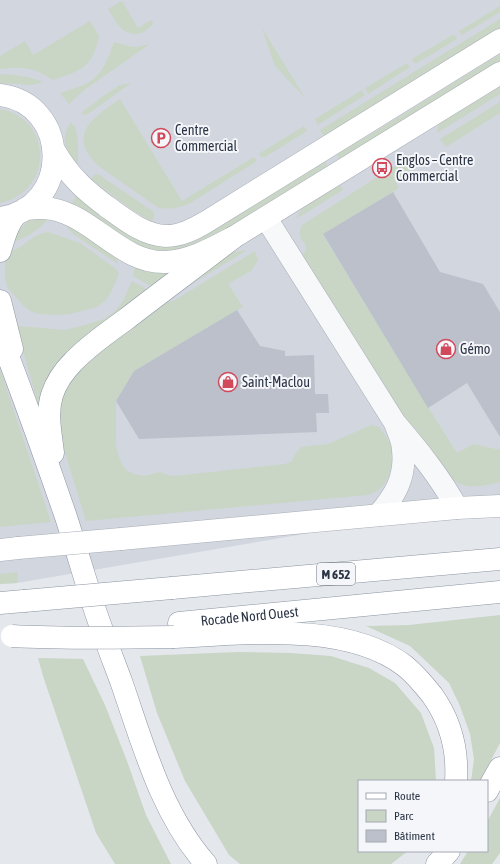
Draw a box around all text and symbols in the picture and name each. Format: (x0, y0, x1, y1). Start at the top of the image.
place label: Centre Commercial (175, 122, 237, 154)
parking icon: Centre Commercial (150, 127, 172, 149)
place label: Englos – Centre Commercial (396, 152, 473, 184)
bus stop icon: Englos – Centre Commercial (371, 157, 393, 179)
shop icon: Gémo (435, 338, 457, 360)
place label: Gémo (460, 341, 490, 357)
shop icon: Saint-Maclou (217, 371, 239, 393)
place label: Saint-Maclou (242, 374, 310, 390)
road number: M 652 (317, 563, 355, 585)
street label: Rocade Nord Ouest (200, 603, 299, 629)
legend (358, 780, 488, 852)
text: Route (394, 789, 420, 803)
text: Parc (394, 809, 414, 823)
text: Bâtiment (394, 829, 435, 843)

